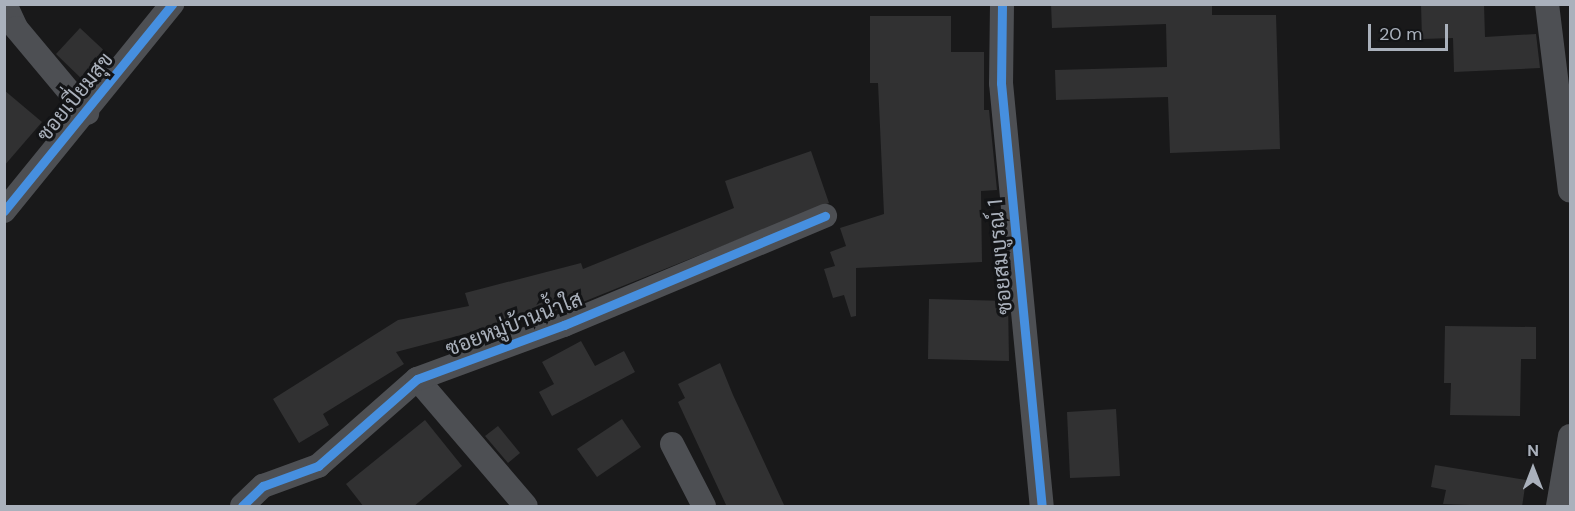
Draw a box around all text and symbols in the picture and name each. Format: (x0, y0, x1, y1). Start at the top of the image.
scale bar (1371, 12, 1450, 50)
text: 20 m (1379, 22, 1422, 46)
street label: ซอยเปี่ยมสุข (32, 47, 118, 147)
street label: ซอยสมบูรณ์ 1 (982, 198, 1018, 316)
street label: ซอยหมู่บ้านน้ำใส (442, 286, 586, 362)
north arrow (1503, 439, 1563, 499)
text: N (1527, 440, 1539, 461)

